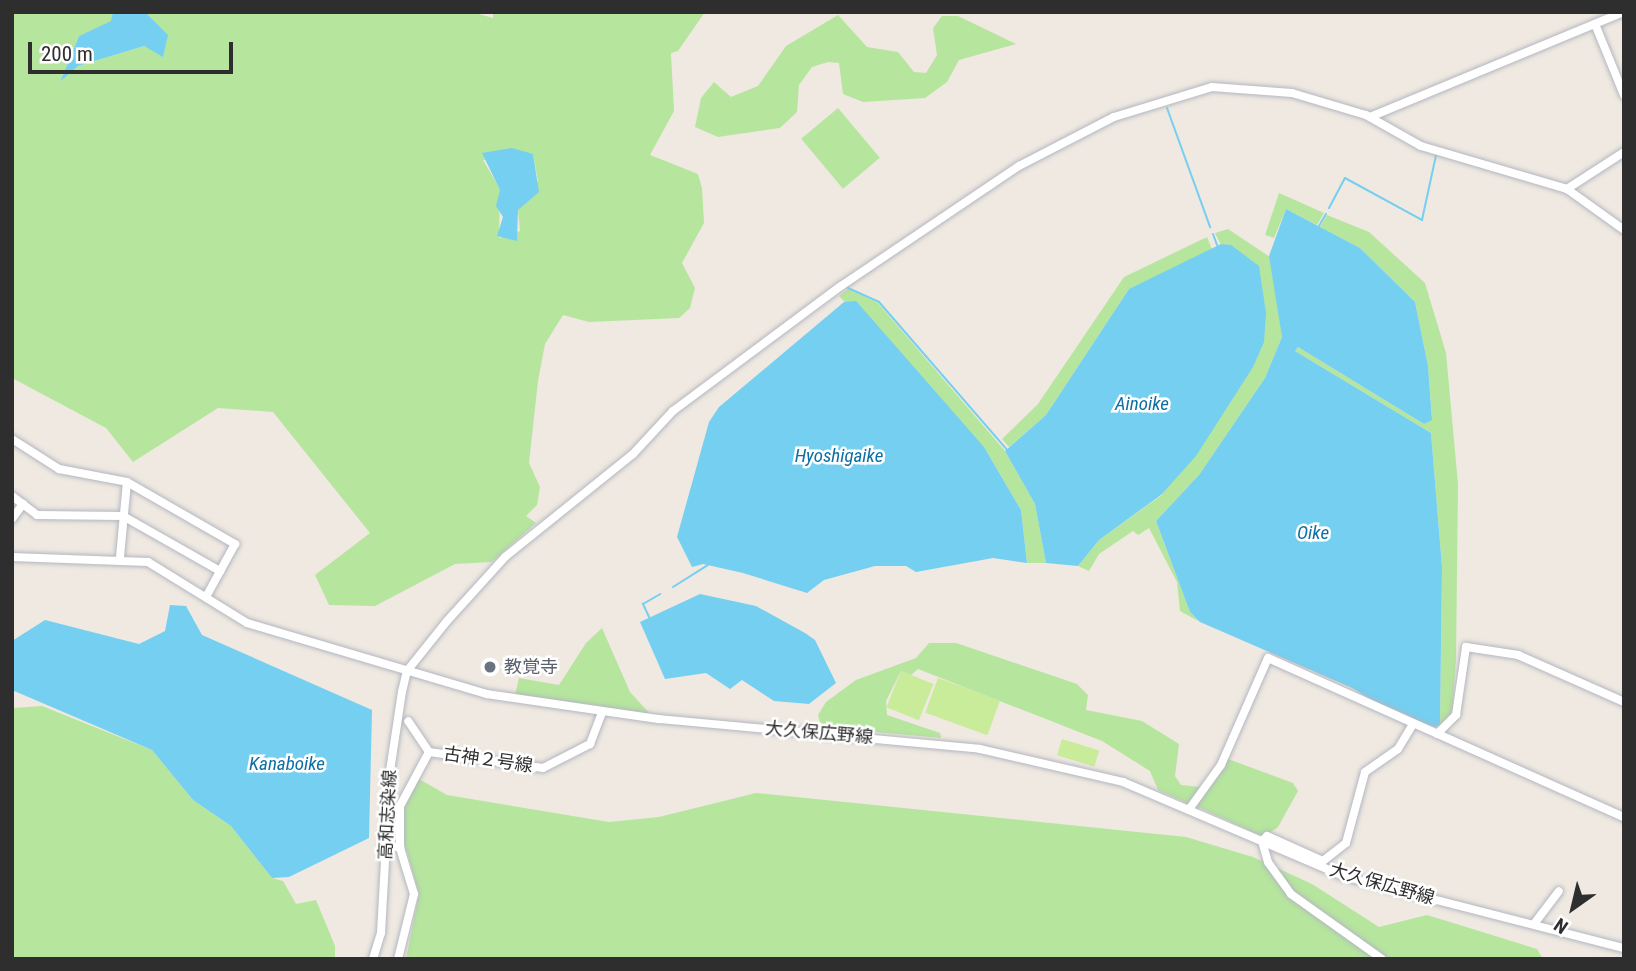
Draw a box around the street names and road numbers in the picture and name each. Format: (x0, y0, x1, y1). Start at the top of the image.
street label: 大久保広野線 (764, 718, 874, 748)
street label: 古神２号線 (442, 743, 534, 777)
street label: 高和志染線 (375, 769, 401, 861)
street label: 大久保広野線 (1327, 859, 1437, 909)

